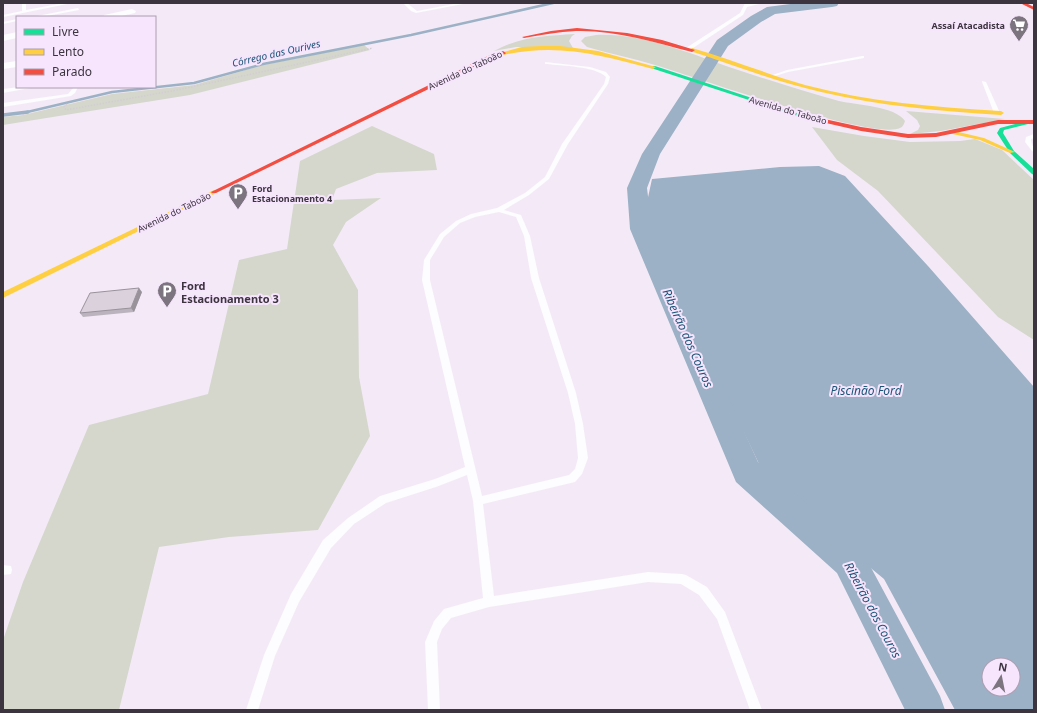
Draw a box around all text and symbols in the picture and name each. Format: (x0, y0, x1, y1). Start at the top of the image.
supermarket icon: Assaí Atacadista (1008, 14, 1030, 42)
legend (16, 16, 156, 88)
place label: Assaí Atacadista (932, 19, 1005, 32)
text: Livre (52, 23, 79, 40)
water label: Córrego das Ourives (230, 36, 322, 70)
text: Lento (52, 43, 84, 60)
street label: Avenida do Taboão (426, 47, 504, 93)
text: Parado (52, 63, 92, 80)
street label: Avenida do Taboão (748, 93, 828, 127)
parking icon: Ford Estacionamento 4 (227, 182, 249, 210)
place label: Ford Estacionamento 4 (252, 182, 332, 205)
street label: Avenida do Taboão (135, 189, 213, 235)
place label: Ford Estacionamento 3 (181, 278, 279, 306)
parking icon: Ford Estacionamento 3 (156, 280, 178, 308)
water label: Ribeirão dos Couros (659, 286, 717, 390)
water label: Piscinão Ford (830, 382, 903, 399)
water label: Ribeirão dos Couros (841, 559, 905, 661)
north arrow (981, 657, 1021, 697)
text: N (997, 658, 1009, 675)

